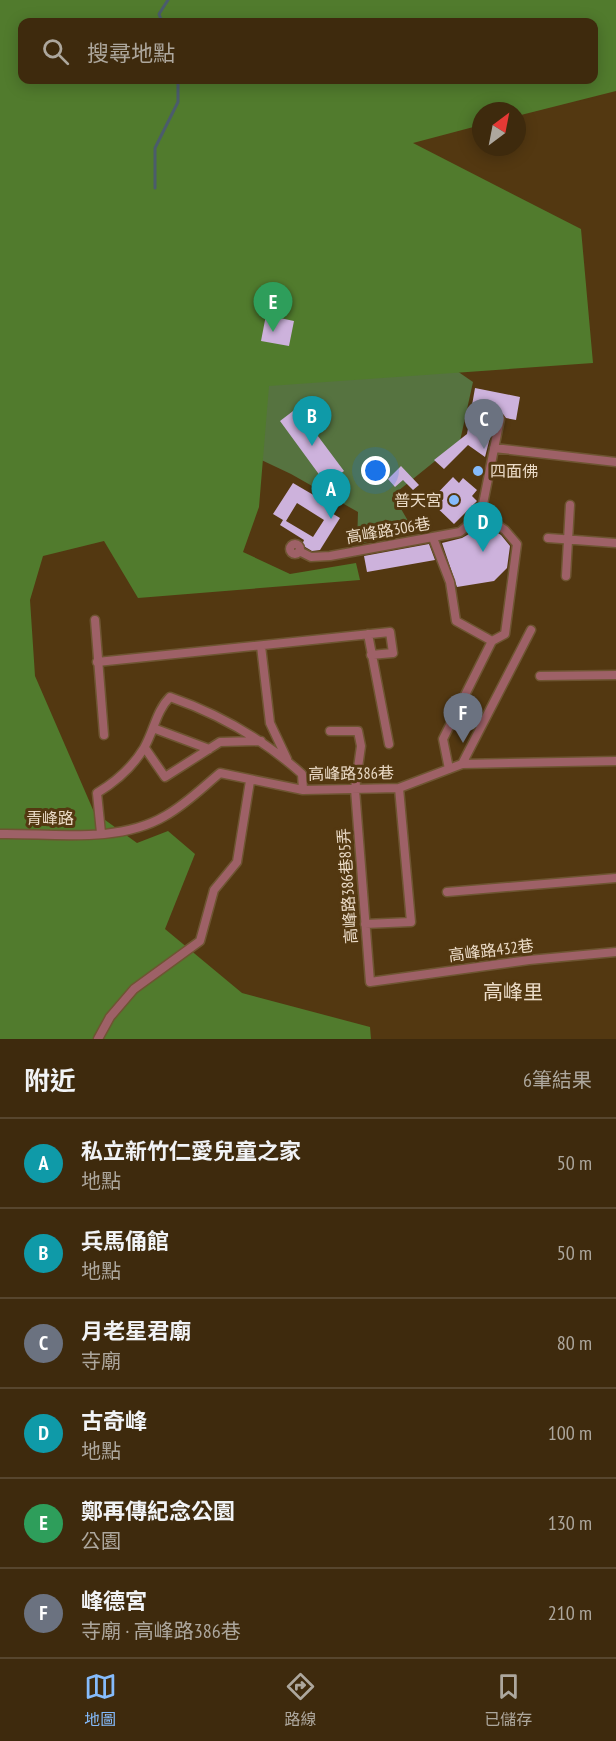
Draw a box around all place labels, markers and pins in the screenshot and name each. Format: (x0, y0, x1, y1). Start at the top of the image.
pin: E (254, 282, 292, 332)
pin: B (292, 396, 332, 446)
pin: C (464, 400, 504, 449)
place label: 四面佛 (490, 461, 538, 481)
marker: 四面佛 (471, 464, 485, 478)
pin: A (312, 470, 350, 519)
place label: 普天宮 (394, 490, 442, 510)
marker: 普天宮 (447, 493, 461, 507)
pin: D (464, 502, 502, 552)
pin: F (444, 694, 482, 743)

